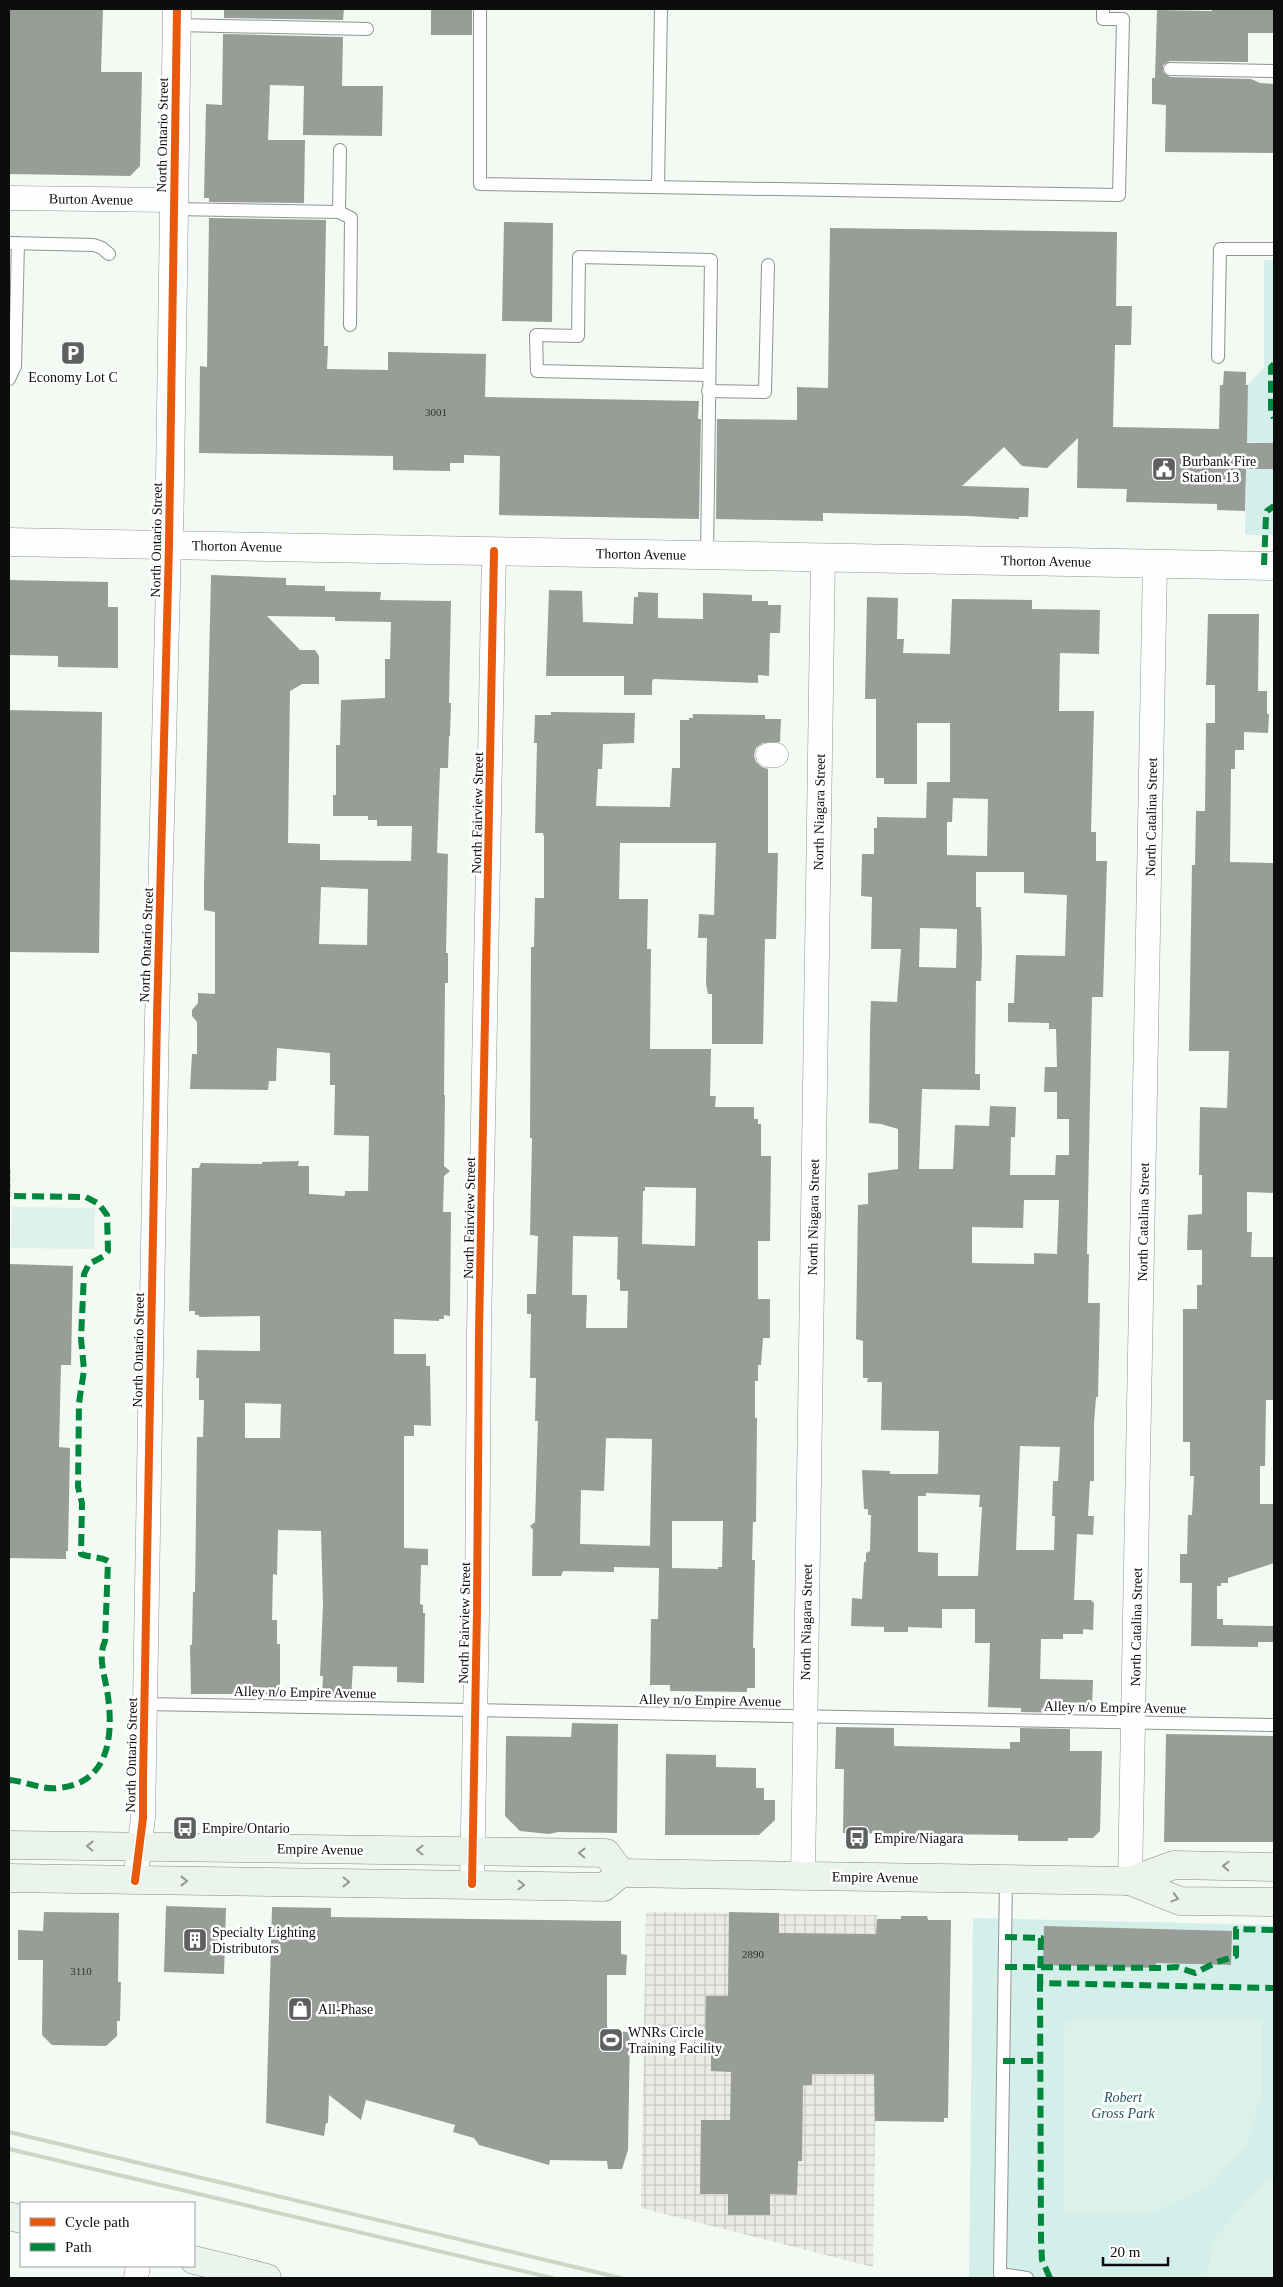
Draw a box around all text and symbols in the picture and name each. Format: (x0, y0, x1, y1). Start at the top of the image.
street label: North Ontario Street (154, 77, 171, 193)
street label: Burton Avenue (49, 191, 133, 208)
parking icon: Economy Lot C (60, 340, 86, 366)
place label: Economy Lot C (28, 370, 118, 385)
house number: 3001 (425, 406, 447, 418)
place label: Burbank Fire Station 13 (1182, 454, 1256, 485)
public building icon: Burbank Fire Station 13 (1151, 456, 1177, 482)
street label: North Ontario Street (148, 482, 165, 598)
street label: Thorton Avenue (192, 538, 282, 555)
street label: Thorton Avenue (596, 546, 686, 563)
street label: Thorton Avenue (1001, 553, 1091, 570)
street label: North Fairview Street (469, 752, 486, 874)
street label: North Niagara Street (811, 753, 828, 870)
street label: North Catalina Street (1143, 757, 1160, 877)
street label: North Ontario Street (137, 887, 156, 1003)
street label: North Fairview Street (461, 1157, 478, 1279)
street label: North Niagara Street (805, 1158, 822, 1275)
street label: North Catalina Street (1135, 1162, 1152, 1282)
street label: North Ontario Street (130, 1292, 147, 1408)
street label: North Fairview Street (456, 1562, 473, 1684)
street label: North Niagara Street (798, 1563, 815, 1680)
street label: North Catalina Street (1128, 1567, 1145, 1687)
street label: Alley n/o Empire Avenue (234, 1684, 376, 1701)
street label: Alley n/o Empire Avenue (639, 1692, 781, 1709)
street label: North Ontario Street (123, 1697, 140, 1813)
street label: Alley n/o Empire Avenue (1044, 1699, 1186, 1716)
bus stop icon: Empire/Ontario (172, 1815, 198, 1841)
place label: Empire/Ontario (202, 1821, 290, 1836)
bus stop icon: Empire/Niagara (844, 1825, 870, 1851)
place label: Empire/Niagara (874, 1831, 964, 1846)
one-way arrow (86, 1841, 94, 1851)
street label: Empire Avenue (277, 1841, 363, 1858)
one-way arrow (416, 1845, 424, 1856)
one-way arrow (578, 1848, 586, 1858)
one-way arrow (1221, 1861, 1229, 1871)
street label: Empire Avenue (832, 1869, 918, 1886)
one-way arrow (180, 1876, 188, 1886)
one-way arrow (343, 1877, 351, 1887)
one-way arrow (517, 1880, 525, 1891)
one-way arrow (1171, 1893, 1179, 1903)
place label: Specialty Lighting Distributors (212, 1925, 316, 1956)
building icon: Specialty Lighting Distributors (182, 1927, 208, 1953)
house number: 2890 (742, 1948, 765, 1960)
house number: 3110 (70, 1965, 92, 1977)
shop icon: All-Phase (287, 1996, 313, 2022)
place label: All-Phase (318, 2002, 373, 2017)
place label: WNRs Circle Training Facility (628, 2025, 722, 2056)
sports icon: WNRs Circle Training Facility (598, 2027, 624, 2053)
park label: Robert Gross Park (1091, 2090, 1156, 2121)
legend (20, 2202, 195, 2267)
text: Cycle path (65, 2214, 130, 2230)
scale bar (1103, 2234, 1168, 2266)
text: Path (65, 2239, 92, 2255)
text: 20 m (1110, 2244, 1141, 2260)

